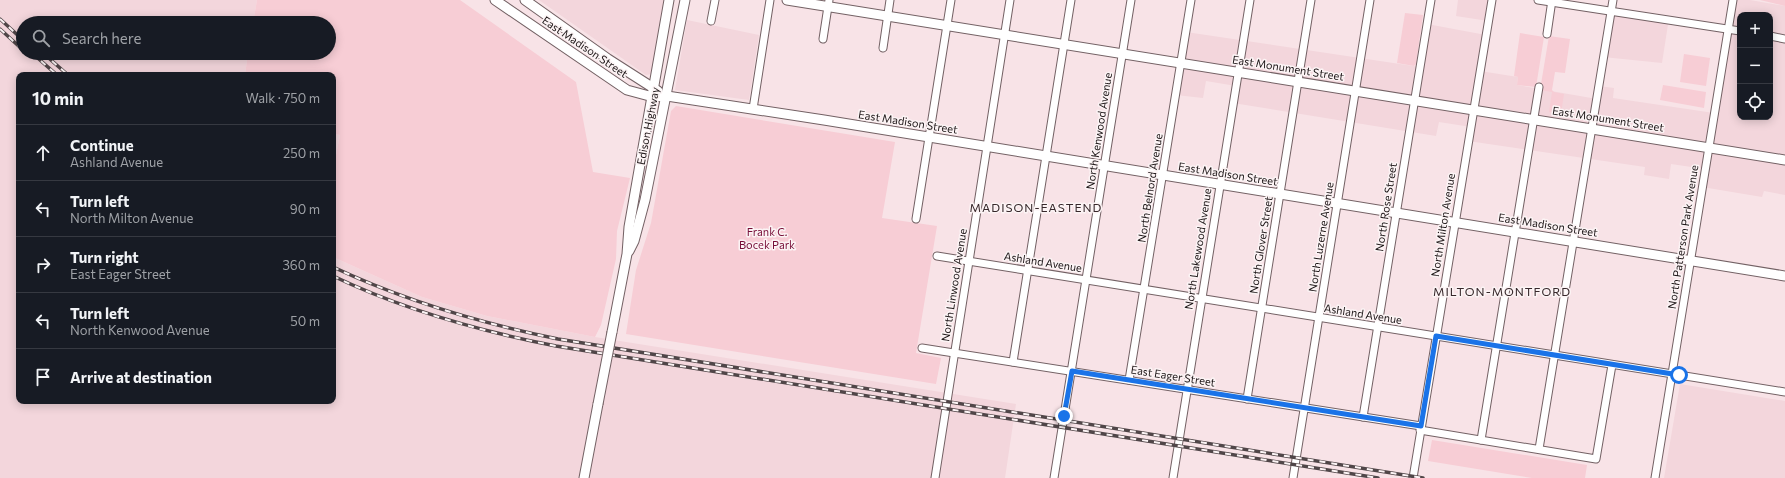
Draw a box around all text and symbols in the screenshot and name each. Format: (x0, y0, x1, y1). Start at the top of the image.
map controls (1737, 12, 1773, 120)
button: + (1737, 12, 1773, 48)
street label: East Madison Street (540, 13, 631, 80)
search box (16, 16, 336, 60)
icon: search (30, 27, 52, 49)
text: Search here (62, 29, 141, 47)
button: − (1737, 48, 1773, 84)
street label: East Monument Street (1231, 52, 1345, 83)
street label: North Kenwood Avenue (1083, 71, 1114, 190)
button: locate (1737, 84, 1773, 120)
street label: Edison Highway (634, 86, 661, 166)
text: 10 min (32, 88, 84, 109)
text: Walk · 750 m (246, 90, 320, 106)
street label: East Monument Street (1551, 103, 1665, 134)
street label: East Madison Street (858, 107, 959, 136)
street label: North Belnord Avenue (1134, 132, 1165, 243)
text: Continue (70, 136, 134, 154)
icon: ahead (32, 142, 54, 164)
text: 250 m (283, 145, 320, 161)
text: Ashland Avenue (70, 154, 163, 170)
street label: East Madison Street (1178, 159, 1279, 188)
street label: North Rose Street (1372, 161, 1399, 252)
street label: North Patterson Park Avenue (1665, 164, 1700, 310)
street label: North Milton Avenue (1428, 172, 1457, 278)
street label: North Luzerne Avenue (1305, 181, 1336, 293)
street label: North Lakewood Avenue (1182, 187, 1214, 310)
text: Turn left (70, 192, 129, 210)
street label: North Glover Street (1246, 195, 1275, 294)
icon: left (32, 198, 54, 220)
district label: MADISON-EASTEND (970, 200, 1102, 214)
text: 90 m (290, 201, 320, 217)
text: North Milton Avenue (70, 210, 193, 226)
street label: East Madison Street (1498, 210, 1599, 239)
park label: Frank C. Bocek Park (739, 225, 795, 251)
street label: North Linwood Avenue (938, 227, 969, 342)
text: Turn right (70, 248, 139, 266)
street label: Ashland Avenue (1003, 249, 1083, 274)
icon: right (32, 254, 54, 276)
text: 360 m (282, 257, 320, 273)
text: East Eager Street (70, 266, 171, 282)
district label: MILTON-MONTFORD (1433, 284, 1571, 298)
street label: Ashland Avenue (1323, 301, 1403, 326)
text: Turn left (70, 304, 129, 322)
icon: left (32, 310, 54, 332)
text: 50 m (290, 313, 320, 329)
text: North Kenwood Avenue (70, 322, 210, 338)
street label: East Eager Street (1130, 362, 1217, 389)
icon: arrive (32, 366, 54, 388)
route start (1670, 366, 1688, 384)
text: Arrive at destination (70, 368, 212, 386)
route end (1055, 407, 1073, 425)

